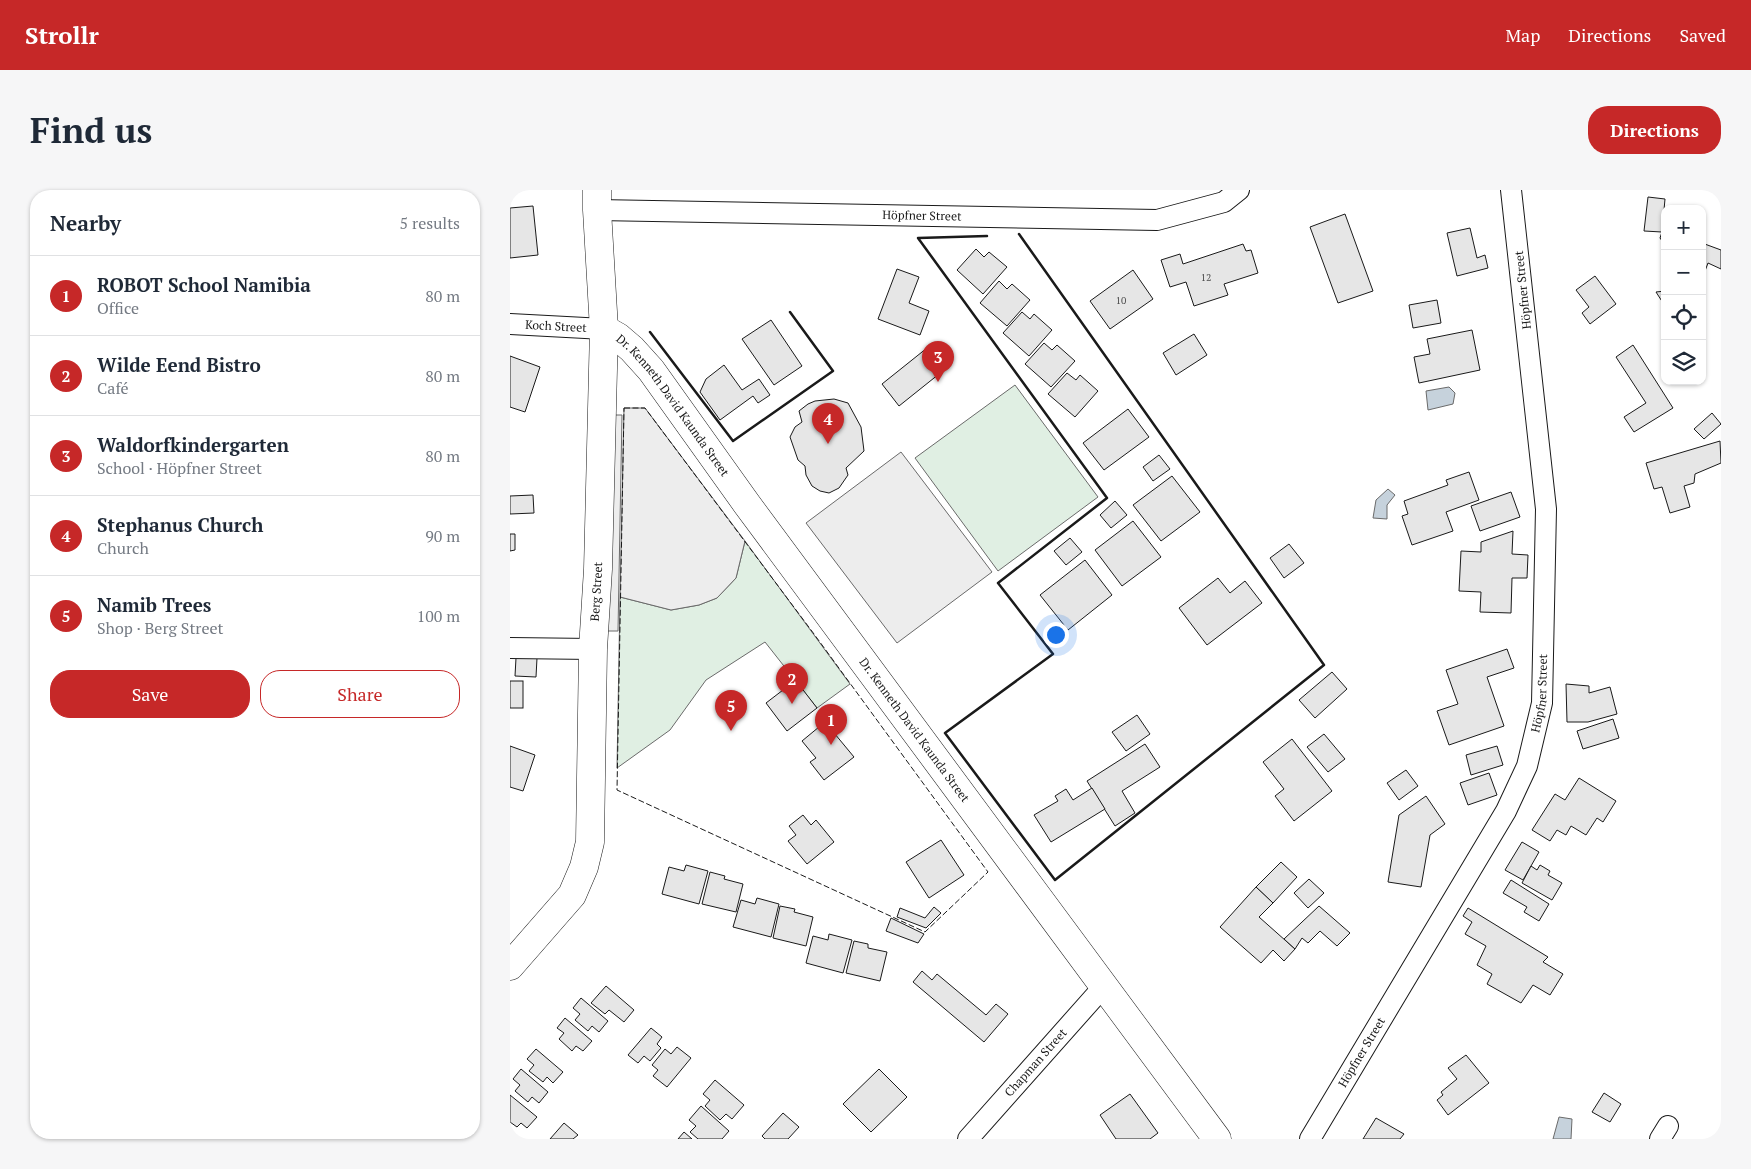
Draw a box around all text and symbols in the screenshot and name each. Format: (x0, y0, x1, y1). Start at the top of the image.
text: Strollr (25, 19, 99, 51)
text: Map (1505, 23, 1540, 47)
text: Directions (1568, 23, 1651, 47)
text: Saved (1679, 23, 1726, 47)
button: Directions (1588, 106, 1721, 154)
text: Find us (30, 107, 152, 153)
map controls (1661, 205, 1706, 385)
button: + (1661, 205, 1706, 250)
street label: Höpfner Street (882, 207, 962, 224)
text: Nearby (50, 209, 121, 237)
text: 5 results (400, 212, 460, 234)
street label: Höpfner Street (1511, 249, 1534, 330)
button: − (1661, 250, 1706, 295)
house number: 12 (1201, 271, 1211, 284)
text: ROBOT School Namibia (97, 272, 311, 297)
text: 1 (61, 285, 71, 307)
text: 80 m (425, 285, 460, 307)
house number: 10 (1116, 294, 1126, 307)
button: locate (1661, 295, 1706, 340)
text: Office (97, 297, 139, 319)
street label: Koch Street (525, 317, 588, 335)
street label: Dr. Kenneth David Kaunda Street (613, 331, 733, 480)
button: layers (1661, 340, 1706, 385)
pin: 3 (922, 341, 954, 382)
text: Wilde Eend Bistro (97, 352, 261, 377)
text: 2 (61, 365, 71, 387)
text: 80 m (425, 365, 460, 387)
text: Café (97, 377, 129, 399)
pin: 4 (812, 403, 844, 444)
text: Waldorfkindergarten (97, 432, 289, 457)
text: 3 (61, 445, 71, 467)
text: 80 m (425, 445, 460, 467)
text: School · Höpfner Street (97, 457, 262, 479)
text: Stephanus Church (97, 512, 263, 537)
text: 4 (61, 525, 71, 547)
text: 90 m (425, 525, 460, 547)
text: Church (97, 537, 149, 559)
street label: Berg Street (587, 561, 605, 622)
text: Namib Trees (97, 592, 211, 617)
text: 5 (61, 605, 71, 627)
text: 100 m (417, 605, 460, 627)
text: Shop · Berg Street (97, 617, 224, 639)
your location (1043, 622, 1069, 648)
street label: Höpfner Street (1527, 653, 1550, 734)
street label: Dr. Kenneth David Kaunda Street (856, 655, 973, 805)
pin: 2 (776, 663, 808, 704)
button: Save (50, 670, 250, 718)
button: Share (260, 670, 460, 718)
pin: 5 (715, 690, 747, 731)
pin: 1 (815, 704, 847, 745)
street label: Höpfner Street (1335, 1014, 1388, 1090)
street label: Chapman Street (1001, 1025, 1070, 1100)

